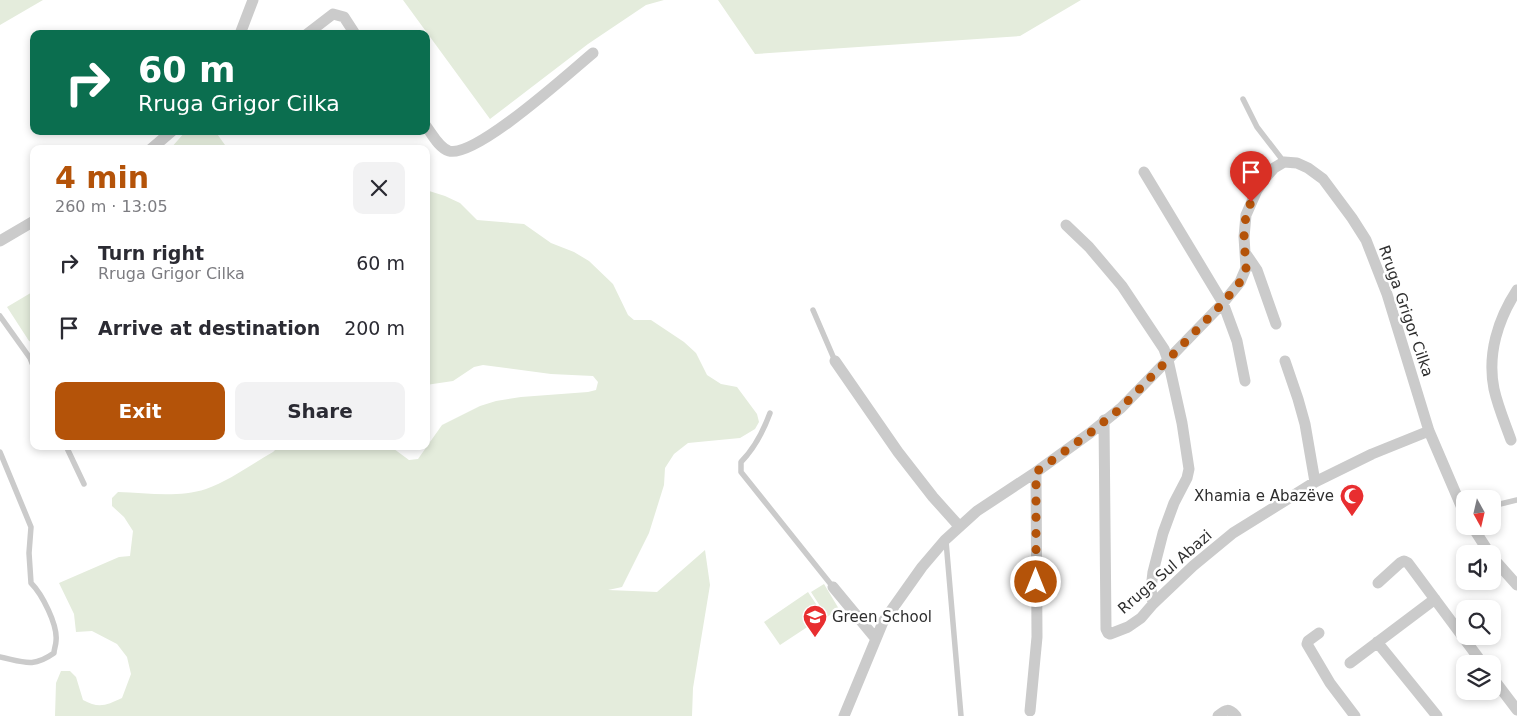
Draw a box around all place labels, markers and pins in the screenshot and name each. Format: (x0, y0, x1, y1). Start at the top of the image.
pin (1230, 151, 1272, 202)
mosque icon: Xhamia e Abazëve (1339, 483, 1365, 517)
place label: Xhamia e Abazëve (1194, 487, 1334, 505)
school or university icon: Green School (802, 604, 828, 638)
place label: Green School (832, 608, 932, 626)

